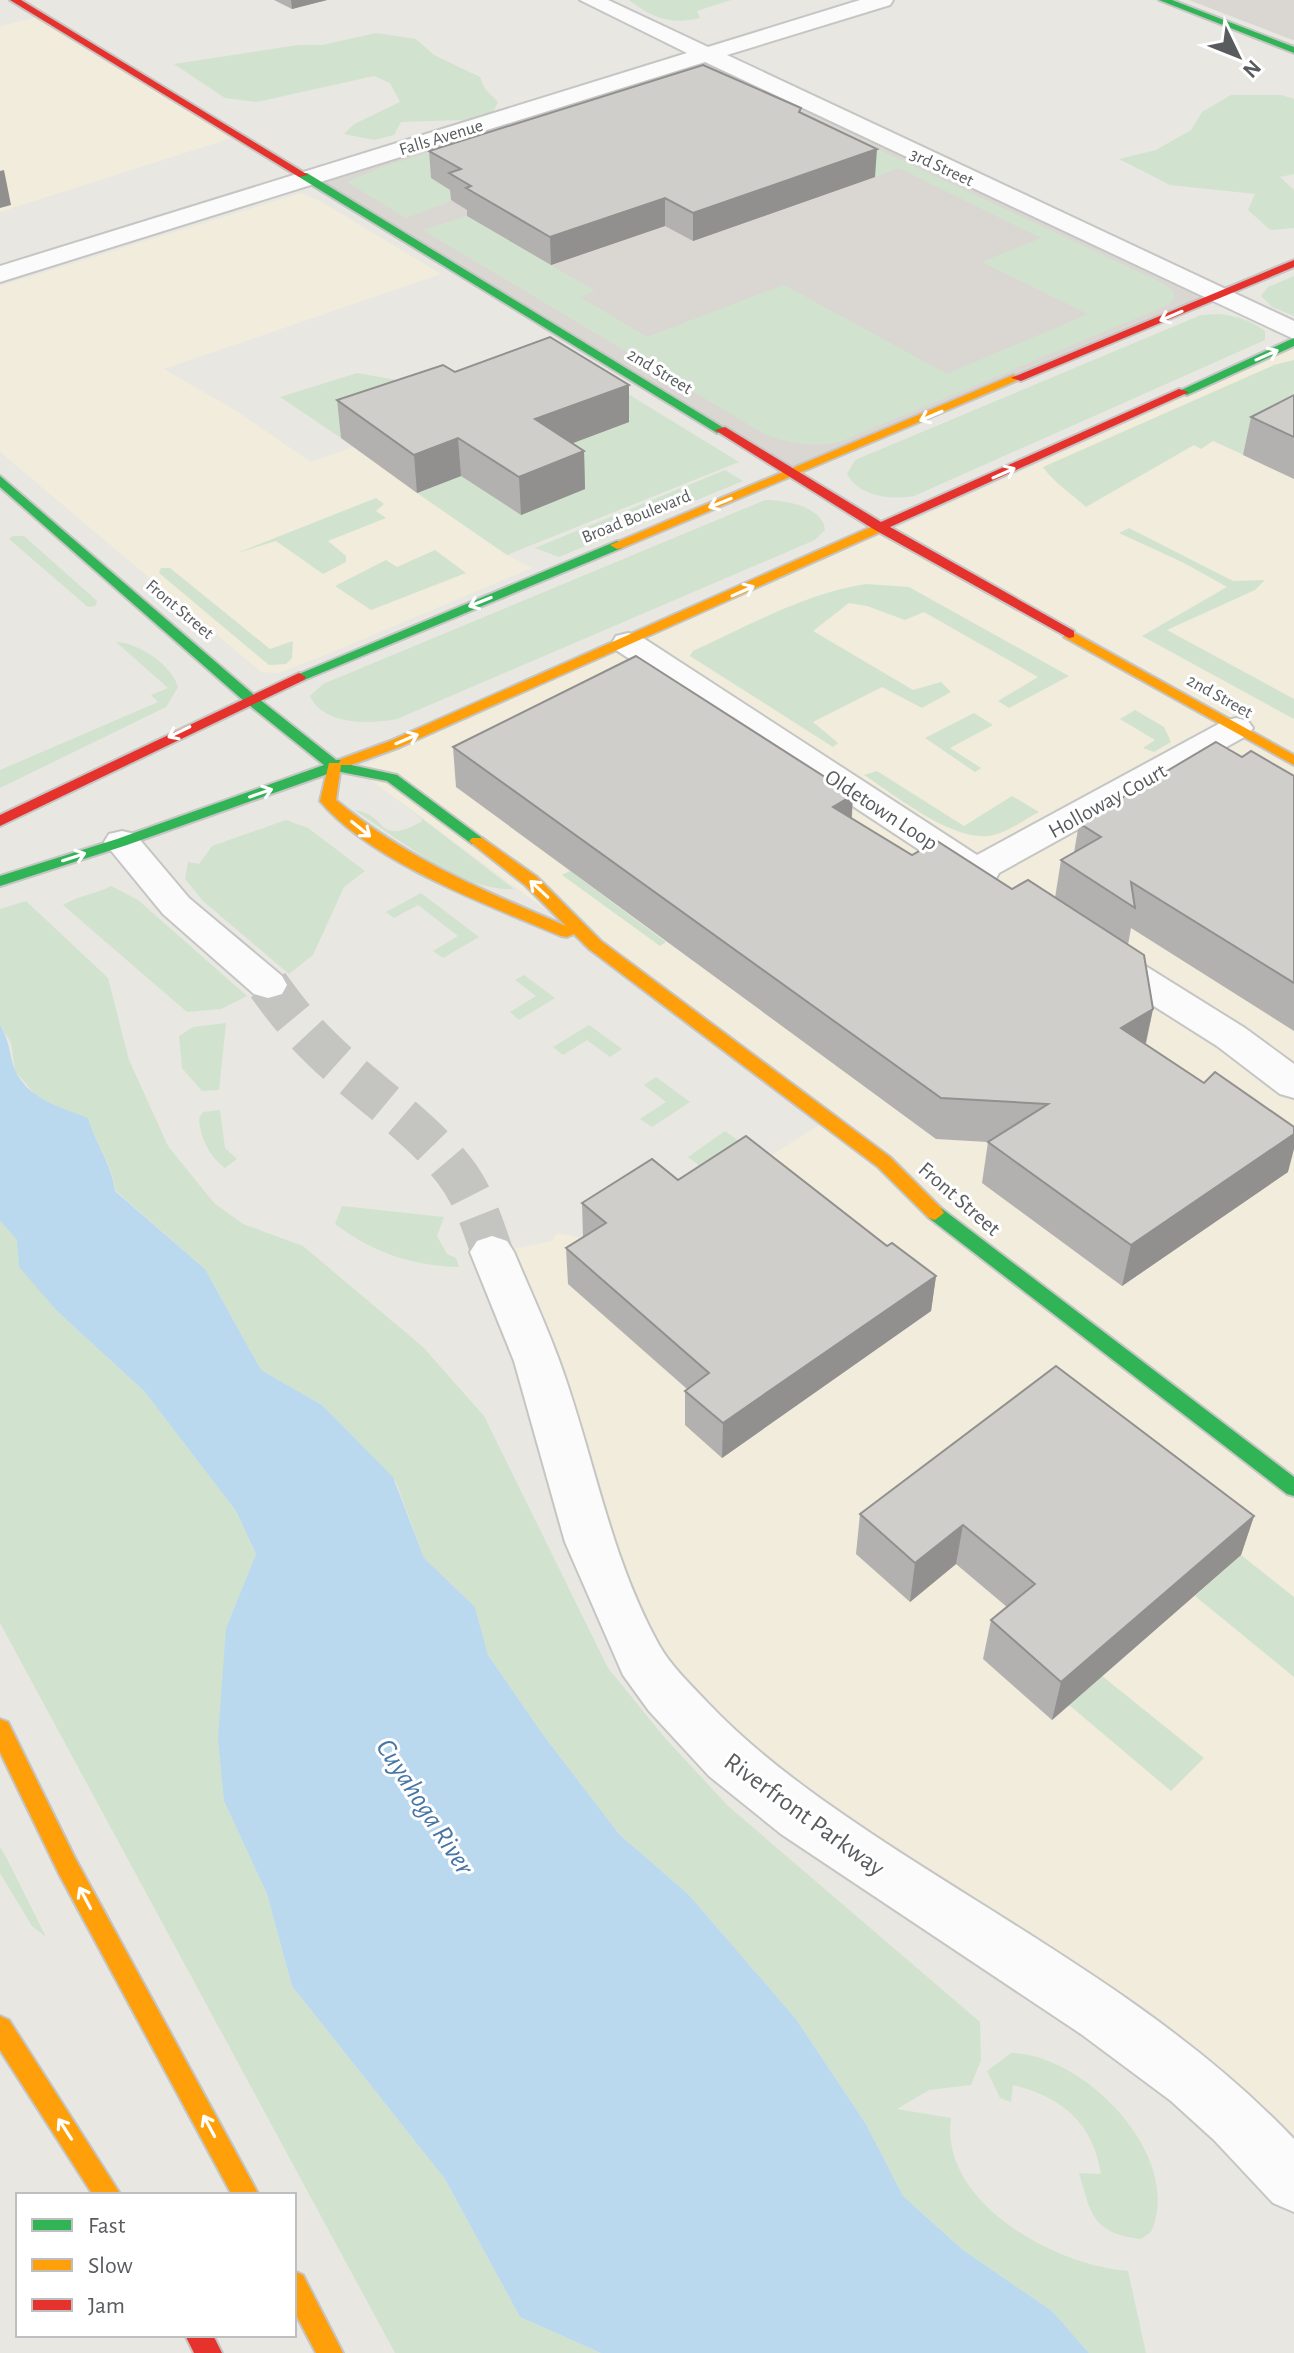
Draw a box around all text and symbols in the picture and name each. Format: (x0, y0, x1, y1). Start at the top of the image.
north arrow (1198, 16, 1278, 96)
text: N (1239, 56, 1265, 82)
street label: Falls Avenue (397, 117, 485, 159)
street label: 3rd Street (907, 145, 976, 191)
one-way arrow (1159, 309, 1184, 324)
street label: 2nd Street (624, 346, 695, 398)
one-way arrow (1254, 346, 1279, 361)
one-way arrow (919, 409, 944, 424)
one-way arrow (992, 464, 1016, 479)
street label: Broad Boulevard (579, 487, 693, 547)
one-way arrow (708, 497, 733, 512)
street label: Front Street (142, 577, 217, 643)
one-way arrow (731, 582, 755, 597)
one-way arrow (468, 596, 493, 611)
street label: 2nd Street (1184, 672, 1256, 722)
one-way arrow (168, 725, 192, 741)
one-way arrow (394, 730, 419, 745)
street label: Holloway Court (1045, 759, 1170, 842)
street label: Oldetown Loop (821, 765, 942, 854)
one-way arrow (249, 785, 274, 800)
one-way arrow (350, 820, 370, 838)
one-way arrow (62, 849, 87, 864)
one-way arrow (530, 881, 550, 899)
street label: Front Street (914, 1158, 1004, 1240)
water label: Cuyahoga River (370, 1734, 479, 1881)
street label: Riverfront Parkway (719, 1748, 889, 1882)
one-way arrow (77, 1887, 93, 1910)
one-way arrow (201, 2115, 216, 2139)
one-way arrow (57, 2119, 74, 2141)
legend (16, 2193, 296, 2337)
text: Fast (88, 2214, 126, 2238)
text: Slow (88, 2254, 133, 2278)
text: Jam (88, 2294, 125, 2318)

